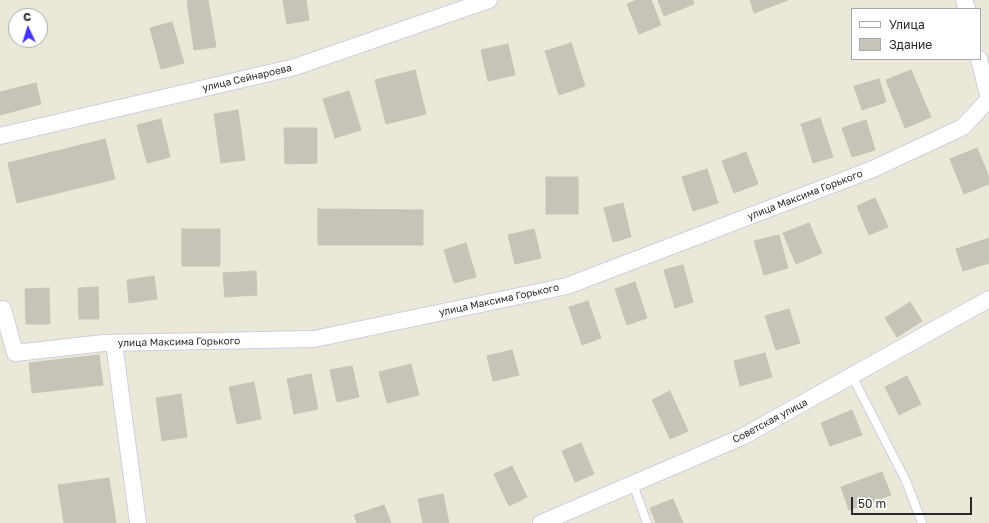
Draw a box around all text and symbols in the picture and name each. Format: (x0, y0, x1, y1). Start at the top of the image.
north arrow (8, 8, 48, 48)
legend (851, 8, 981, 60)
text: С (23, 10, 32, 23)
text: Улица (889, 17, 925, 32)
text: Здание (889, 37, 932, 52)
street label: улица Сейнароева (201, 62, 293, 94)
street label: улица Максима Горького (746, 167, 864, 223)
street label: улица Максима Горького (438, 281, 560, 319)
street label: улица Максима Горького (118, 335, 240, 349)
street label: Советская улица (730, 396, 810, 446)
scale bar (853, 489, 974, 515)
text: 50 m (858, 496, 886, 511)

